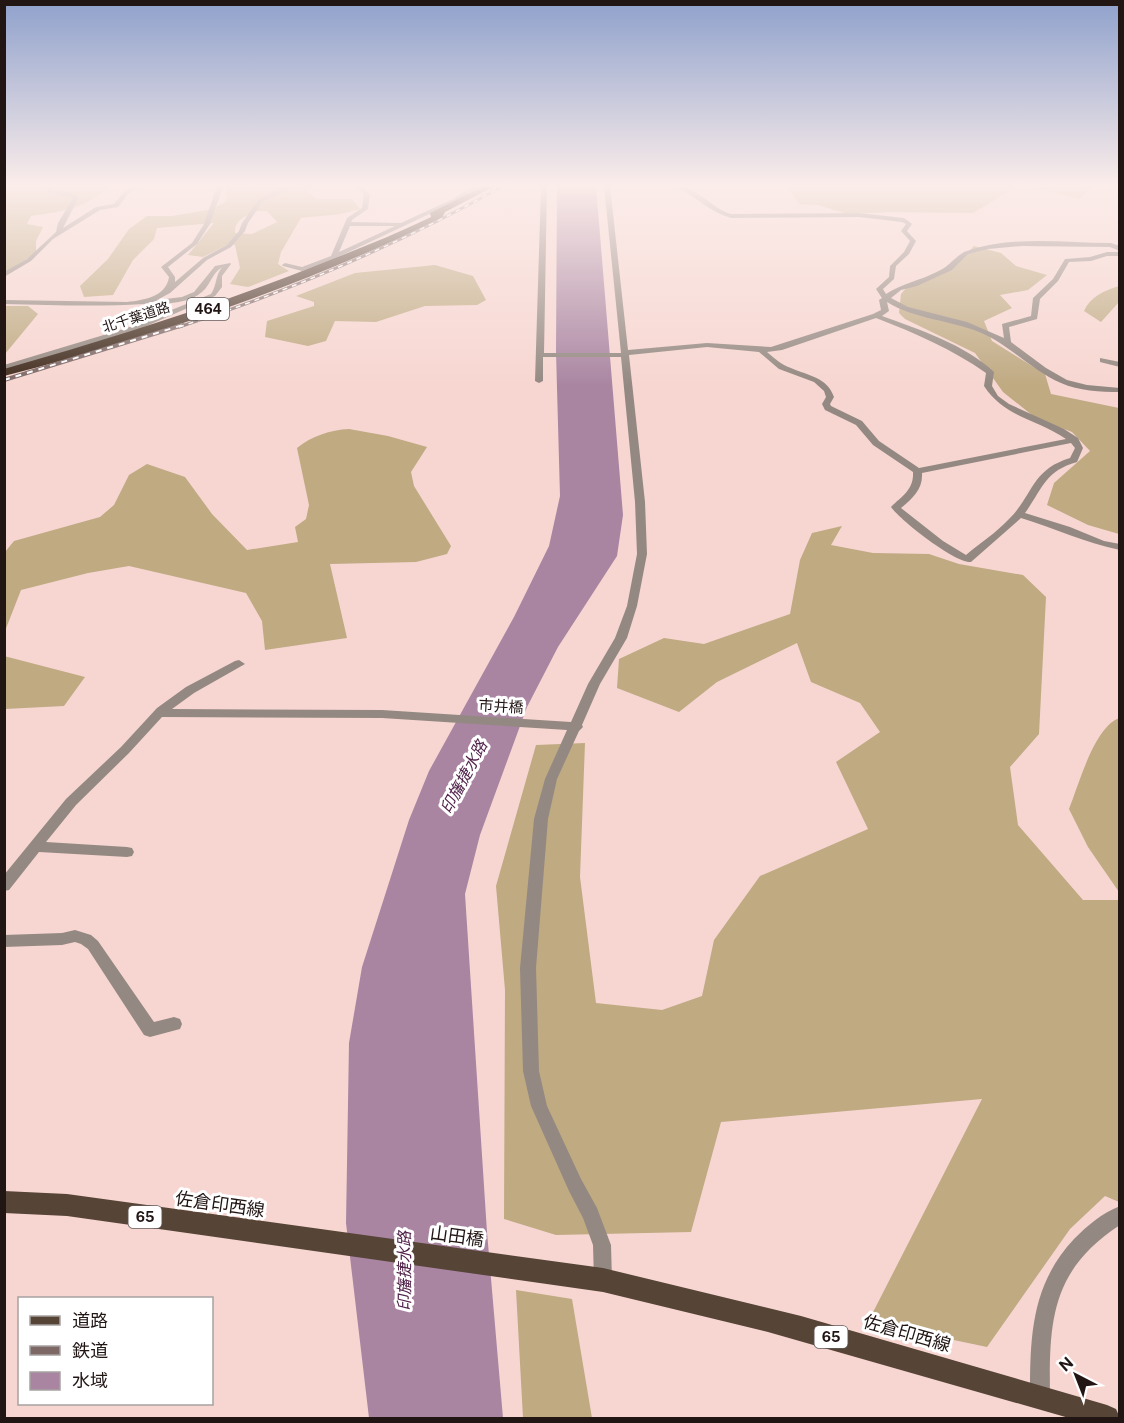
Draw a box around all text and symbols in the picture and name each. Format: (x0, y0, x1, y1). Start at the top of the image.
road number: 464 (187, 298, 229, 320)
street label: 北千葉道路 (100, 299, 172, 335)
street label: 市井橋 (478, 696, 524, 716)
water label: 印旛捷水路 (437, 735, 492, 817)
street label: 佐倉印西線 (174, 1187, 266, 1221)
road number: 65 (128, 1206, 162, 1228)
street label: 山田橋 (429, 1222, 485, 1250)
water label: 印旛捷水路 (395, 1229, 414, 1311)
legend (18, 1297, 213, 1405)
text: 道路 (72, 1310, 108, 1331)
street label: 佐倉印西線 (861, 1311, 953, 1355)
road number: 65 (814, 1326, 848, 1348)
text: 鉄道 (72, 1340, 108, 1361)
north arrow (1046, 1345, 1106, 1405)
text: N (1055, 1353, 1077, 1375)
text: 水域 (72, 1370, 108, 1391)

